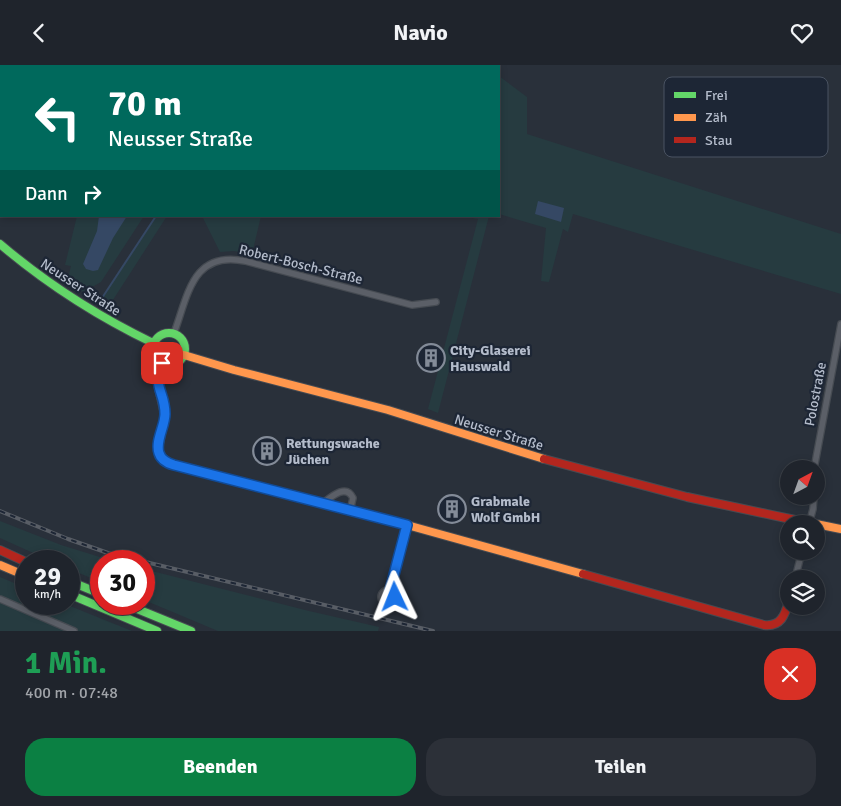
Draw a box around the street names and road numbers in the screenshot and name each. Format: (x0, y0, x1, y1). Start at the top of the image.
street label: Robert-Bosch-Straße (237, 241, 364, 288)
street label: Neusser Straße (37, 255, 124, 320)
street label: Polostraße (801, 361, 830, 428)
street label: Neusser Straße (452, 411, 545, 454)

